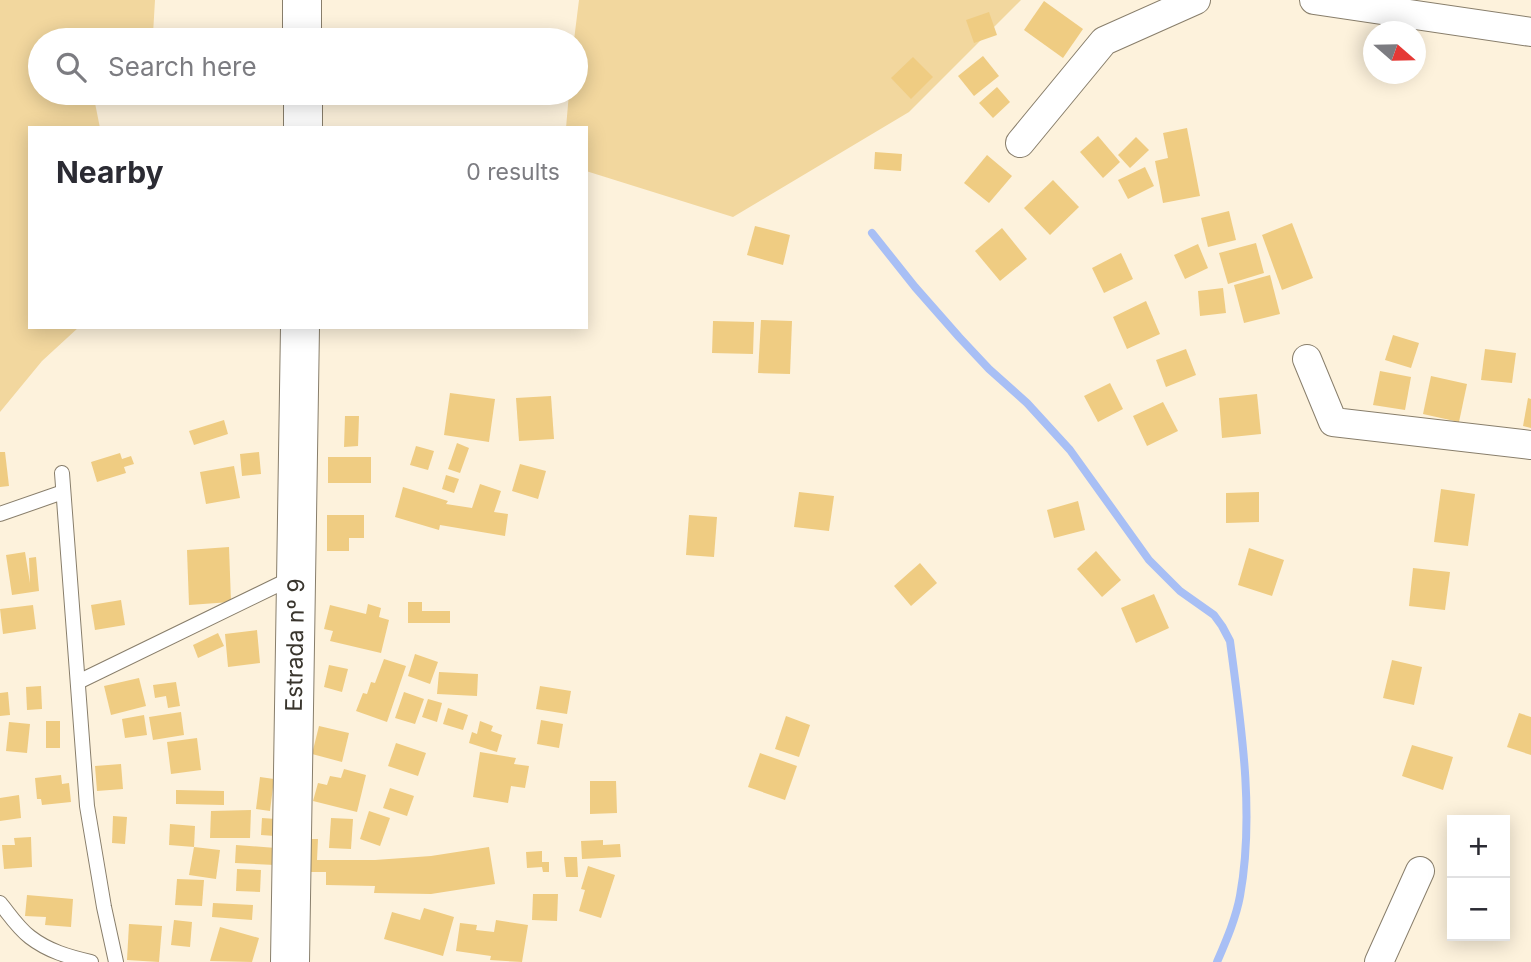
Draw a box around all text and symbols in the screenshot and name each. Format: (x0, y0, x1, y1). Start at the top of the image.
north arrow (1363, 21, 1426, 84)
search box (28, 28, 588, 105)
icon: search (52, 48, 90, 86)
text: Search here (108, 51, 257, 82)
text: Nearby (56, 154, 164, 190)
text: 0 results (466, 158, 560, 186)
street label: Estrada nº 9 (280, 578, 310, 712)
map controls (1447, 815, 1510, 941)
button: + (1447, 815, 1510, 878)
button: − (1447, 878, 1510, 941)

